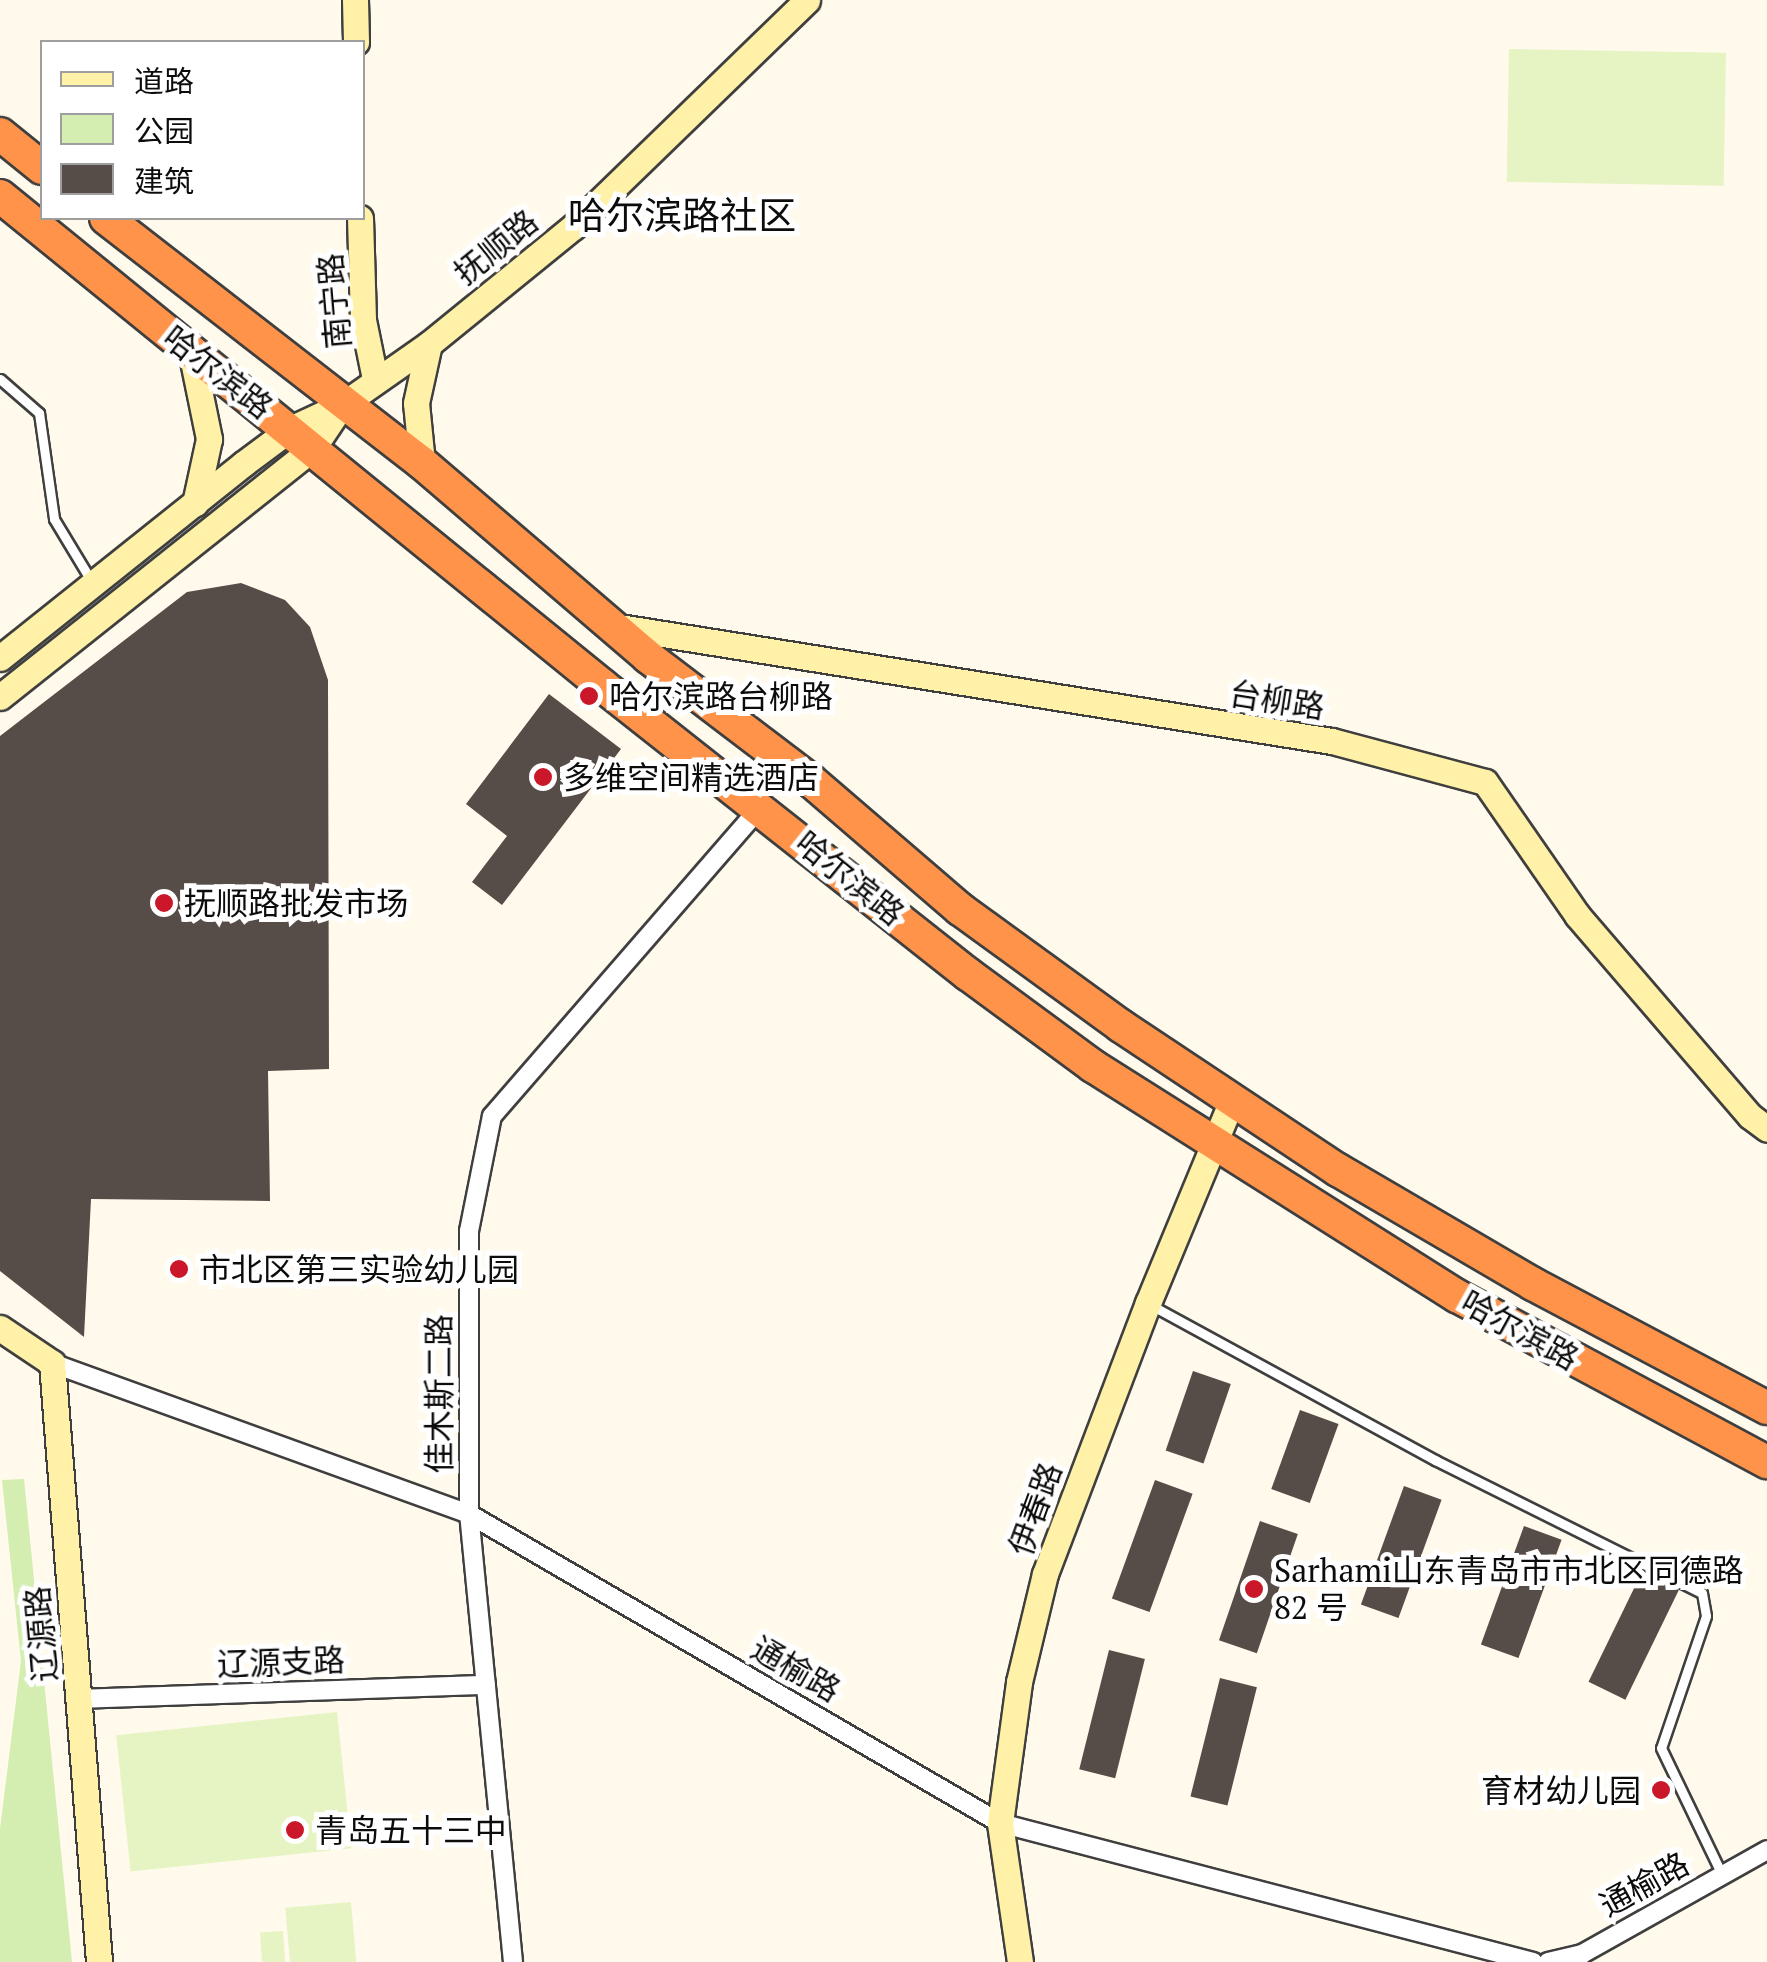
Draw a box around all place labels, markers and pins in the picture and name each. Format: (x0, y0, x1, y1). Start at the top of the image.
place label: 哈尔滨路台柳路 (609, 677, 833, 715)
marker: 哈尔滨路台柳路 (578, 685, 600, 707)
place label: 多维空间精选酒店 (563, 758, 819, 796)
marker: 多维空间精选酒店 (532, 766, 554, 788)
place label: 抚顺路批发市场 (184, 884, 408, 922)
marker: 抚顺路批发市场 (153, 892, 175, 914)
place label: 市北区第三实验幼儿园 (199, 1250, 519, 1288)
marker: 市北区第三实验幼儿园 (168, 1258, 190, 1280)
place label: Sarhami山东青岛市市北区同德路 82 号 (1274, 1552, 1744, 1627)
marker: Sarhami山东青岛市市北区同德路 82 号 (1243, 1578, 1265, 1600)
place label: 育材幼儿园 (1481, 1771, 1641, 1809)
marker: 育材幼儿园 (1650, 1779, 1672, 1801)
place label: 青岛五十三中 (315, 1811, 507, 1849)
marker: 青岛五十三中 (284, 1819, 306, 1841)

